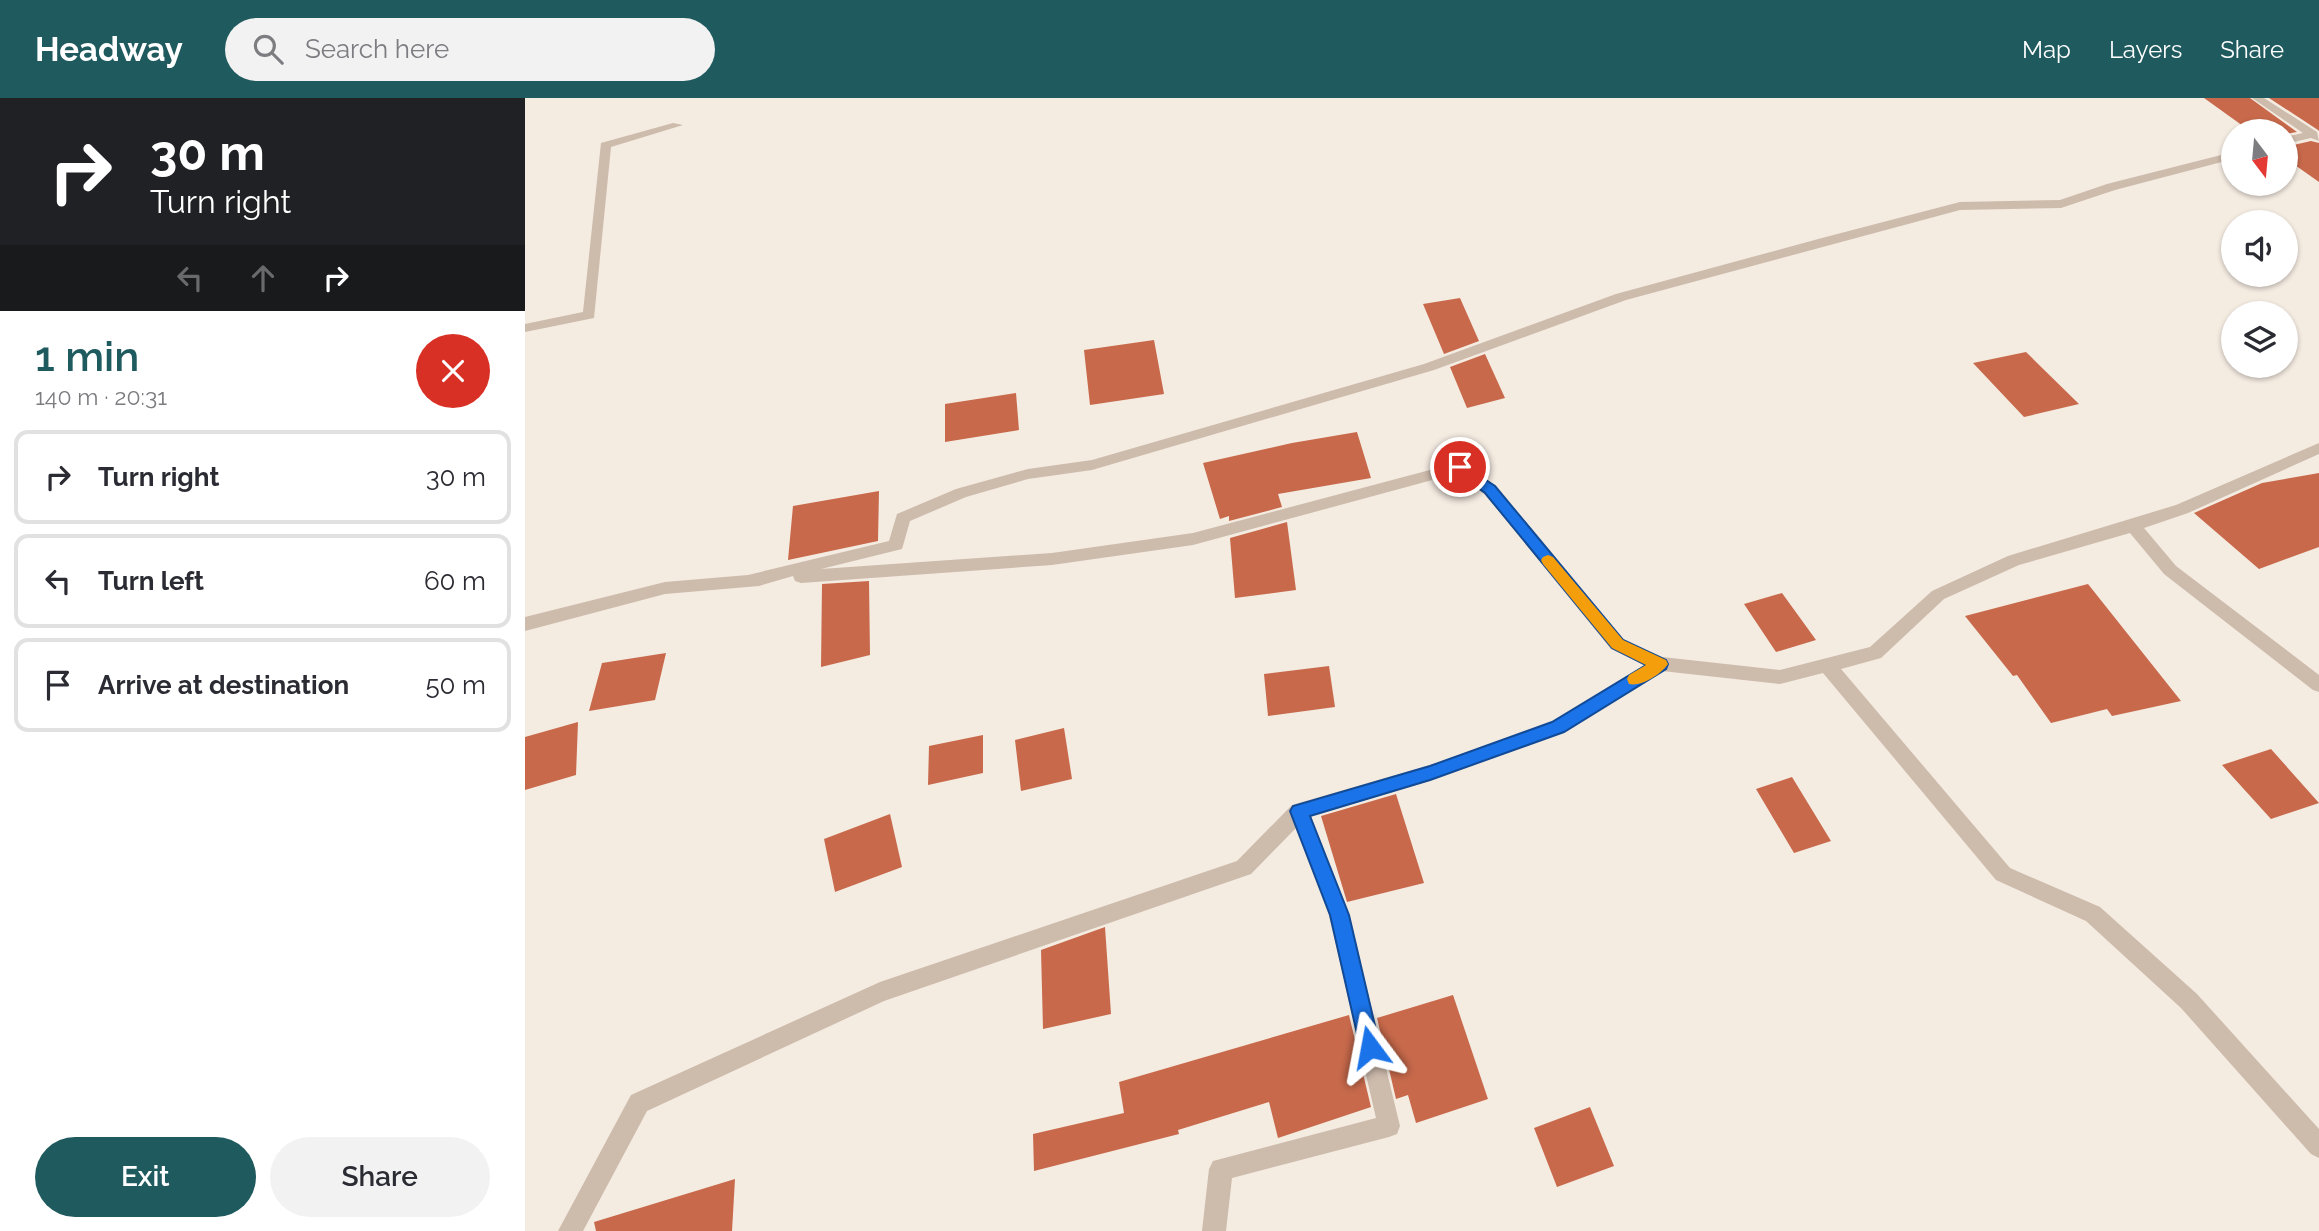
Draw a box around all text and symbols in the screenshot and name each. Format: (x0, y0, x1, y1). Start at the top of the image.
search box (225, 18, 715, 81)
text: Headway (35, 30, 183, 69)
icon: search (249, 30, 287, 68)
text: Search here (305, 34, 449, 64)
text: Map (2022, 35, 2071, 64)
text: Layers (2109, 35, 2182, 64)
text: Share (2220, 35, 2284, 64)
north arrow (2221, 119, 2298, 196)
map controls (2221, 119, 2298, 378)
text: 30 m (150, 124, 265, 181)
icon: right (35, 126, 126, 217)
text: Turn right (150, 183, 291, 220)
button: sound (2221, 210, 2298, 287)
icon: left (171, 259, 209, 297)
icon: ahead (244, 259, 282, 297)
icon: right (317, 259, 355, 297)
button: layers (2221, 301, 2298, 378)
text: 1 min (35, 332, 139, 381)
button: close (416, 334, 490, 408)
text: 140 m · 20:31 (35, 383, 167, 410)
pin (1430, 437, 1490, 497)
icon: arrive (1441, 448, 1479, 486)
icon: right (39, 458, 77, 496)
text: Turn right (98, 462, 219, 492)
text: 30 m (426, 462, 486, 492)
icon: left (39, 562, 77, 600)
text: Turn left (98, 566, 204, 596)
text: 60 m (424, 566, 486, 596)
icon: arrive (39, 666, 77, 704)
text: Arrive at destination (98, 670, 349, 700)
text: 50 m (425, 670, 486, 700)
position arrow (1333, 1010, 1407, 1084)
button: Exit (35, 1137, 256, 1217)
button: Share (270, 1137, 490, 1217)

